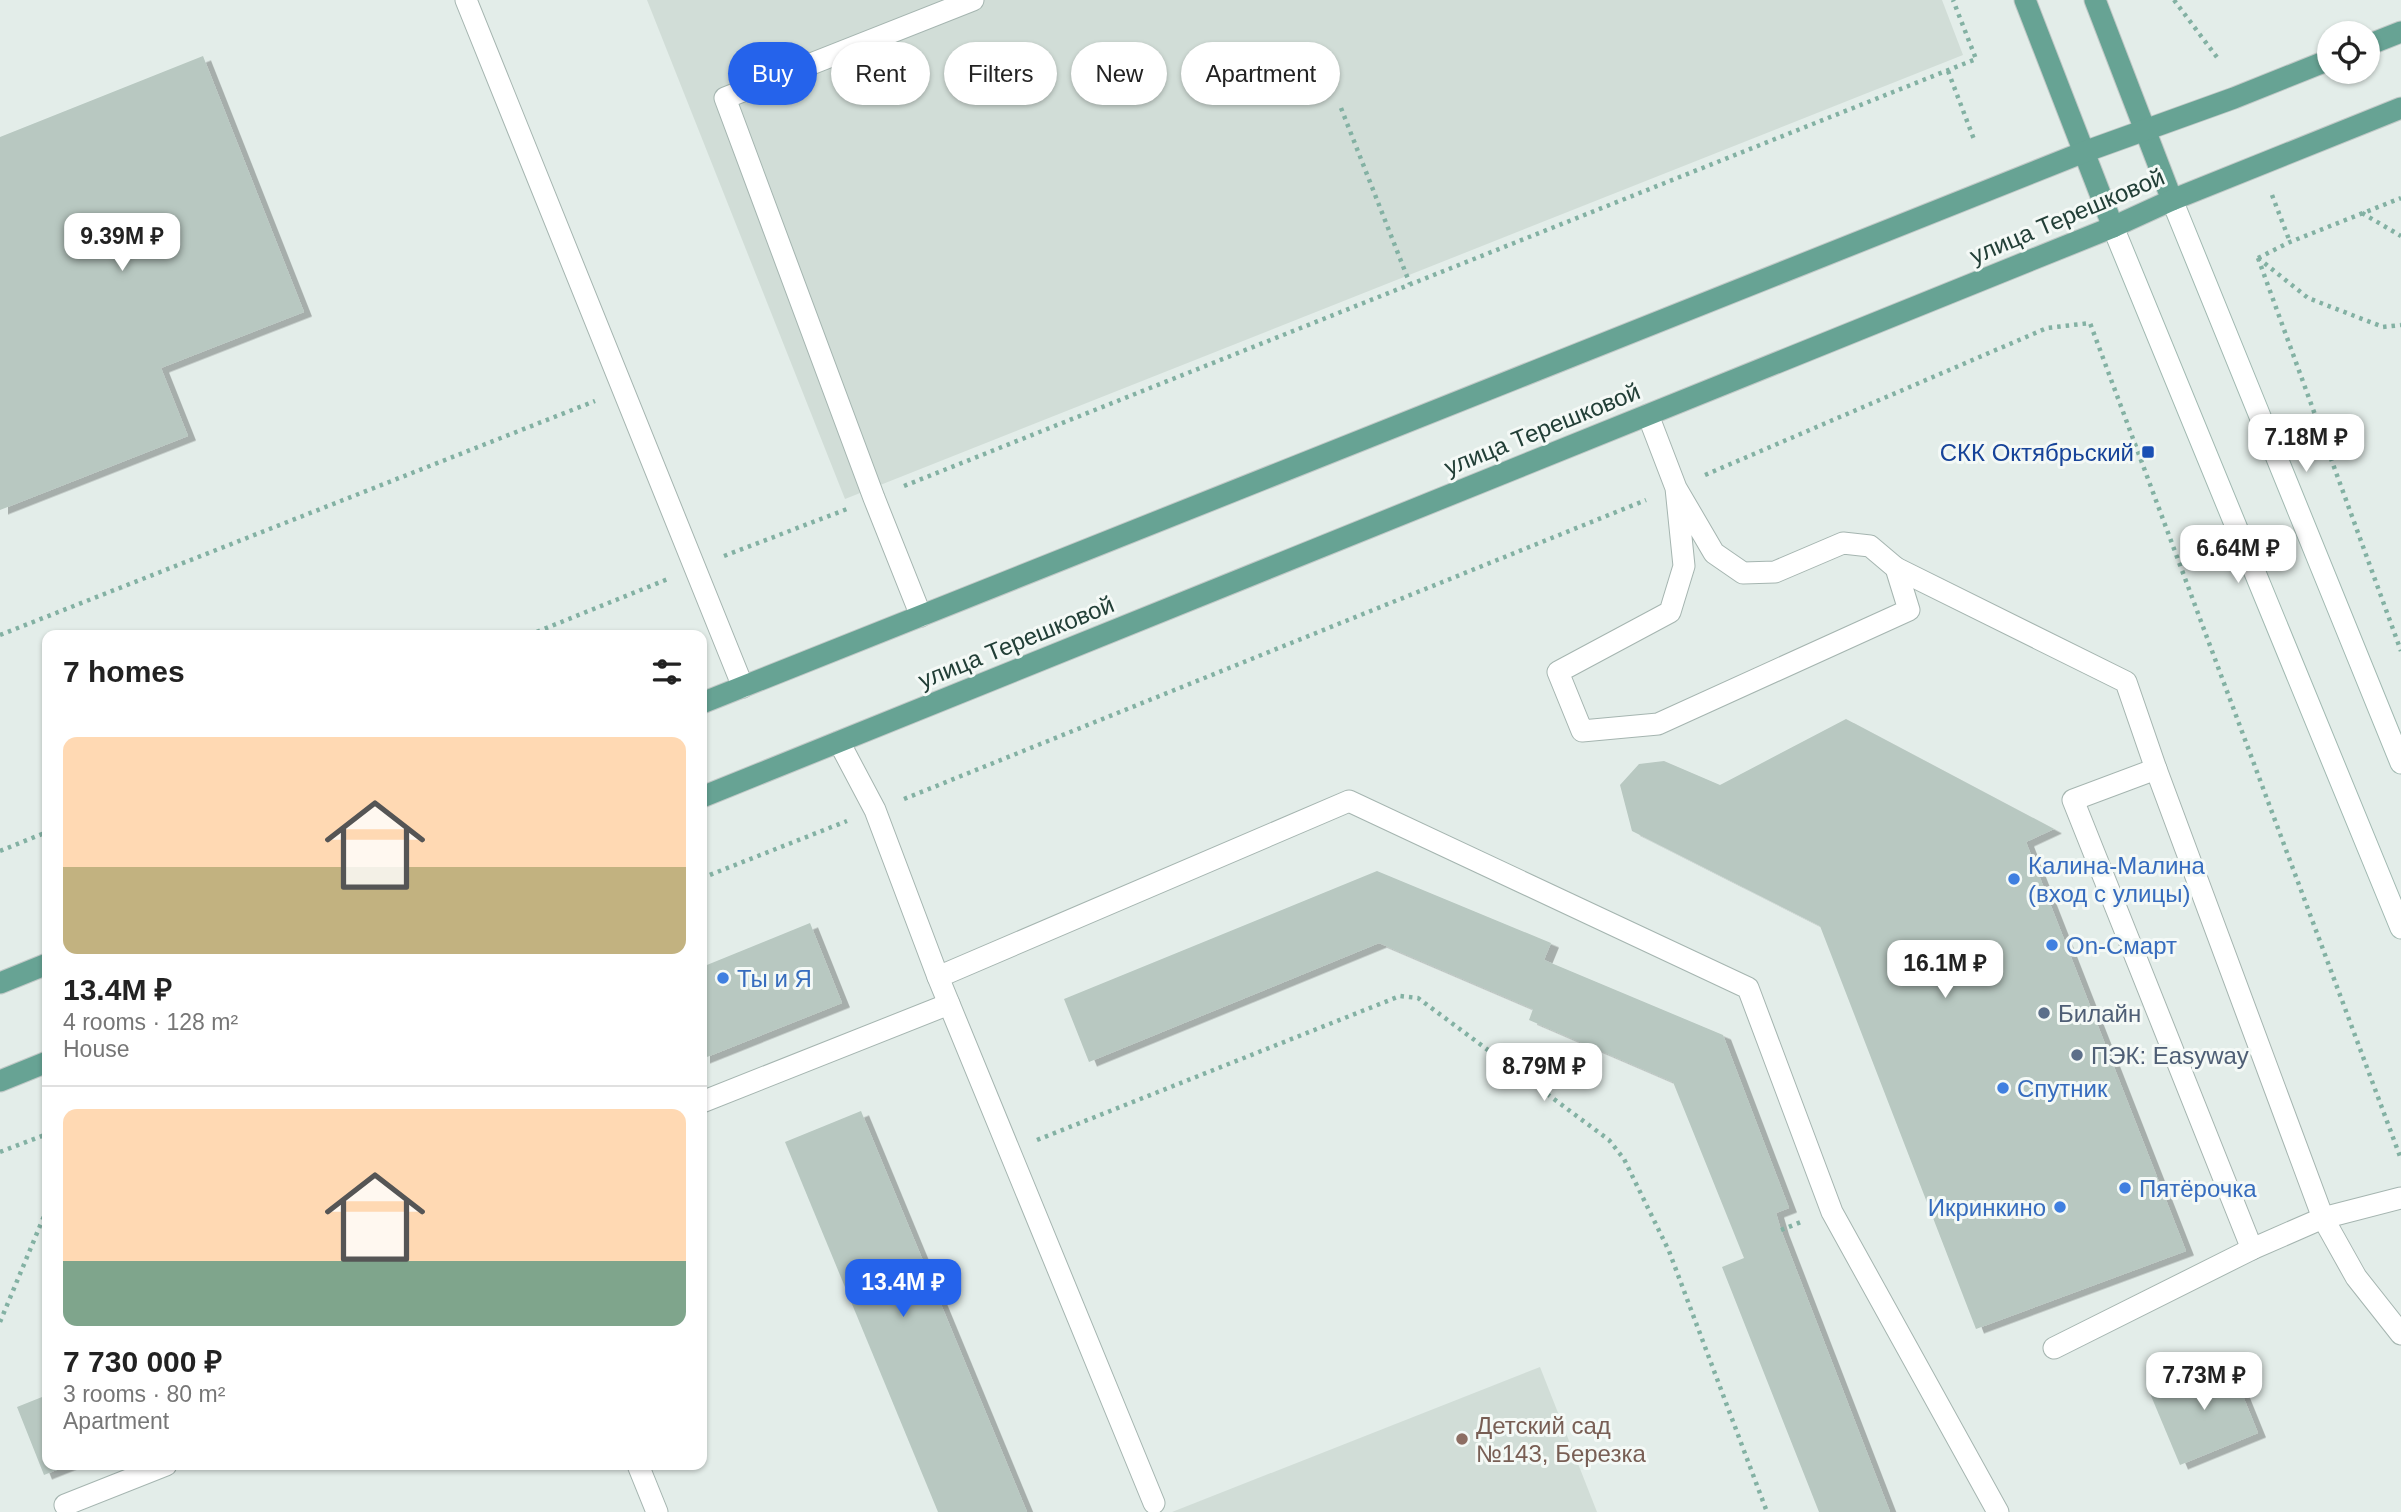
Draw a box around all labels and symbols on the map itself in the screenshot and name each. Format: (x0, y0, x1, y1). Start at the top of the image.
street label: улица Терешковой (1966, 163, 2168, 269)
pin: 9.39M ₽ (57, 214, 187, 273)
street label: улица Терешковой (1440, 377, 1644, 481)
pin: 7.18M ₽ (2241, 414, 2371, 474)
place label: СКК Октябрьский (1940, 439, 2134, 466)
marker: СКК Октябрьский (2140, 444, 2156, 460)
pin: 6.64M ₽ (2173, 526, 2303, 585)
street label: улица Терешковой (914, 590, 1118, 694)
place label: Калина-Малина (вход с улицы) (2028, 852, 2206, 907)
marker: Калина-Малина (вход с улицы) (2006, 871, 2022, 887)
place label: On-Смарт (2066, 932, 2177, 959)
marker: On-Смарт (2044, 937, 2060, 953)
pin: 16.1M ₽ (1880, 940, 2010, 1000)
place label: Ты и Я (737, 965, 812, 992)
marker: Ты и Я (715, 970, 731, 986)
place label: Билайн (2058, 1000, 2141, 1027)
marker: Билайн (2036, 1005, 2052, 1021)
place label: ПЭК: Easyway (2091, 1042, 2249, 1069)
pin: 8.79M ₽ (1479, 1044, 1609, 1103)
marker: ПЭК: Easyway (2069, 1047, 2085, 1063)
place label: Спутник (2017, 1075, 2108, 1102)
marker: Спутник (1995, 1080, 2011, 1096)
place label: Пятёрочка (2139, 1175, 2257, 1202)
marker: Пятёрочка (2117, 1180, 2133, 1196)
place label: Икринкино (1928, 1194, 2046, 1221)
marker: Икринкино (2052, 1199, 2068, 1215)
pin: 13.4M ₽ (838, 1260, 968, 1319)
pin: 7.73M ₽ (2139, 1352, 2269, 1412)
place label: Детский сад №143, Березка (1476, 1412, 1646, 1467)
marker: Детский сад №143, Березка (1454, 1431, 1470, 1447)

